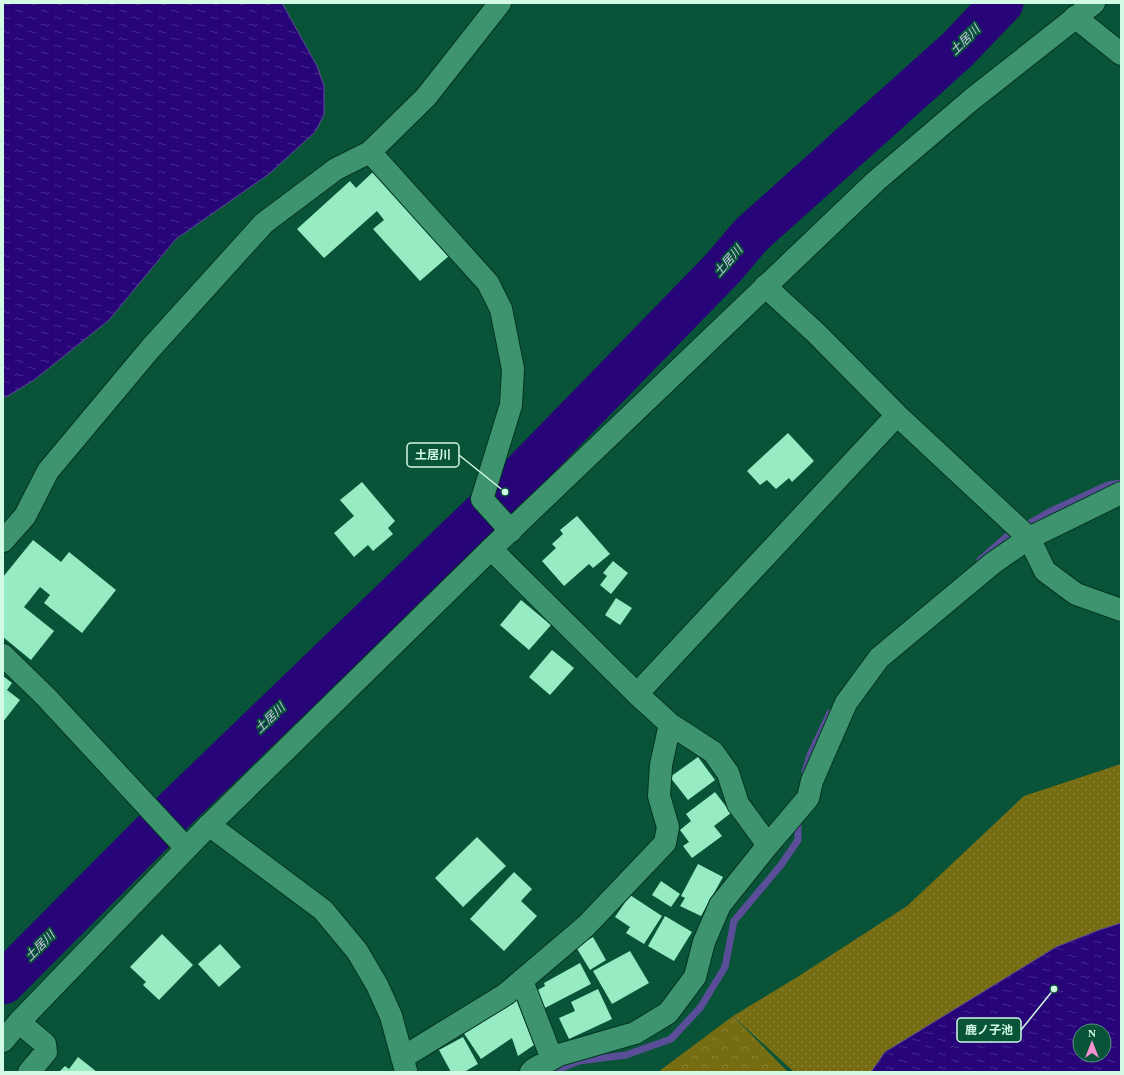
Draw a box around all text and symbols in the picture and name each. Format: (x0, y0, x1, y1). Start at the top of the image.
water label: 土居川 (947, 21, 984, 58)
water label: 土居川 (711, 241, 746, 279)
callout: 土居川 (407, 443, 459, 467)
text: 土居川 (415, 448, 451, 462)
water label: 土居川 (252, 699, 289, 736)
water label: 土居川 (22, 927, 59, 964)
callout: 鹿ノ子池 (957, 1018, 1021, 1042)
text: 鹿ノ子池 (965, 1023, 1013, 1037)
north arrow (1072, 1023, 1112, 1063)
text: N (1088, 1027, 1096, 1039)

